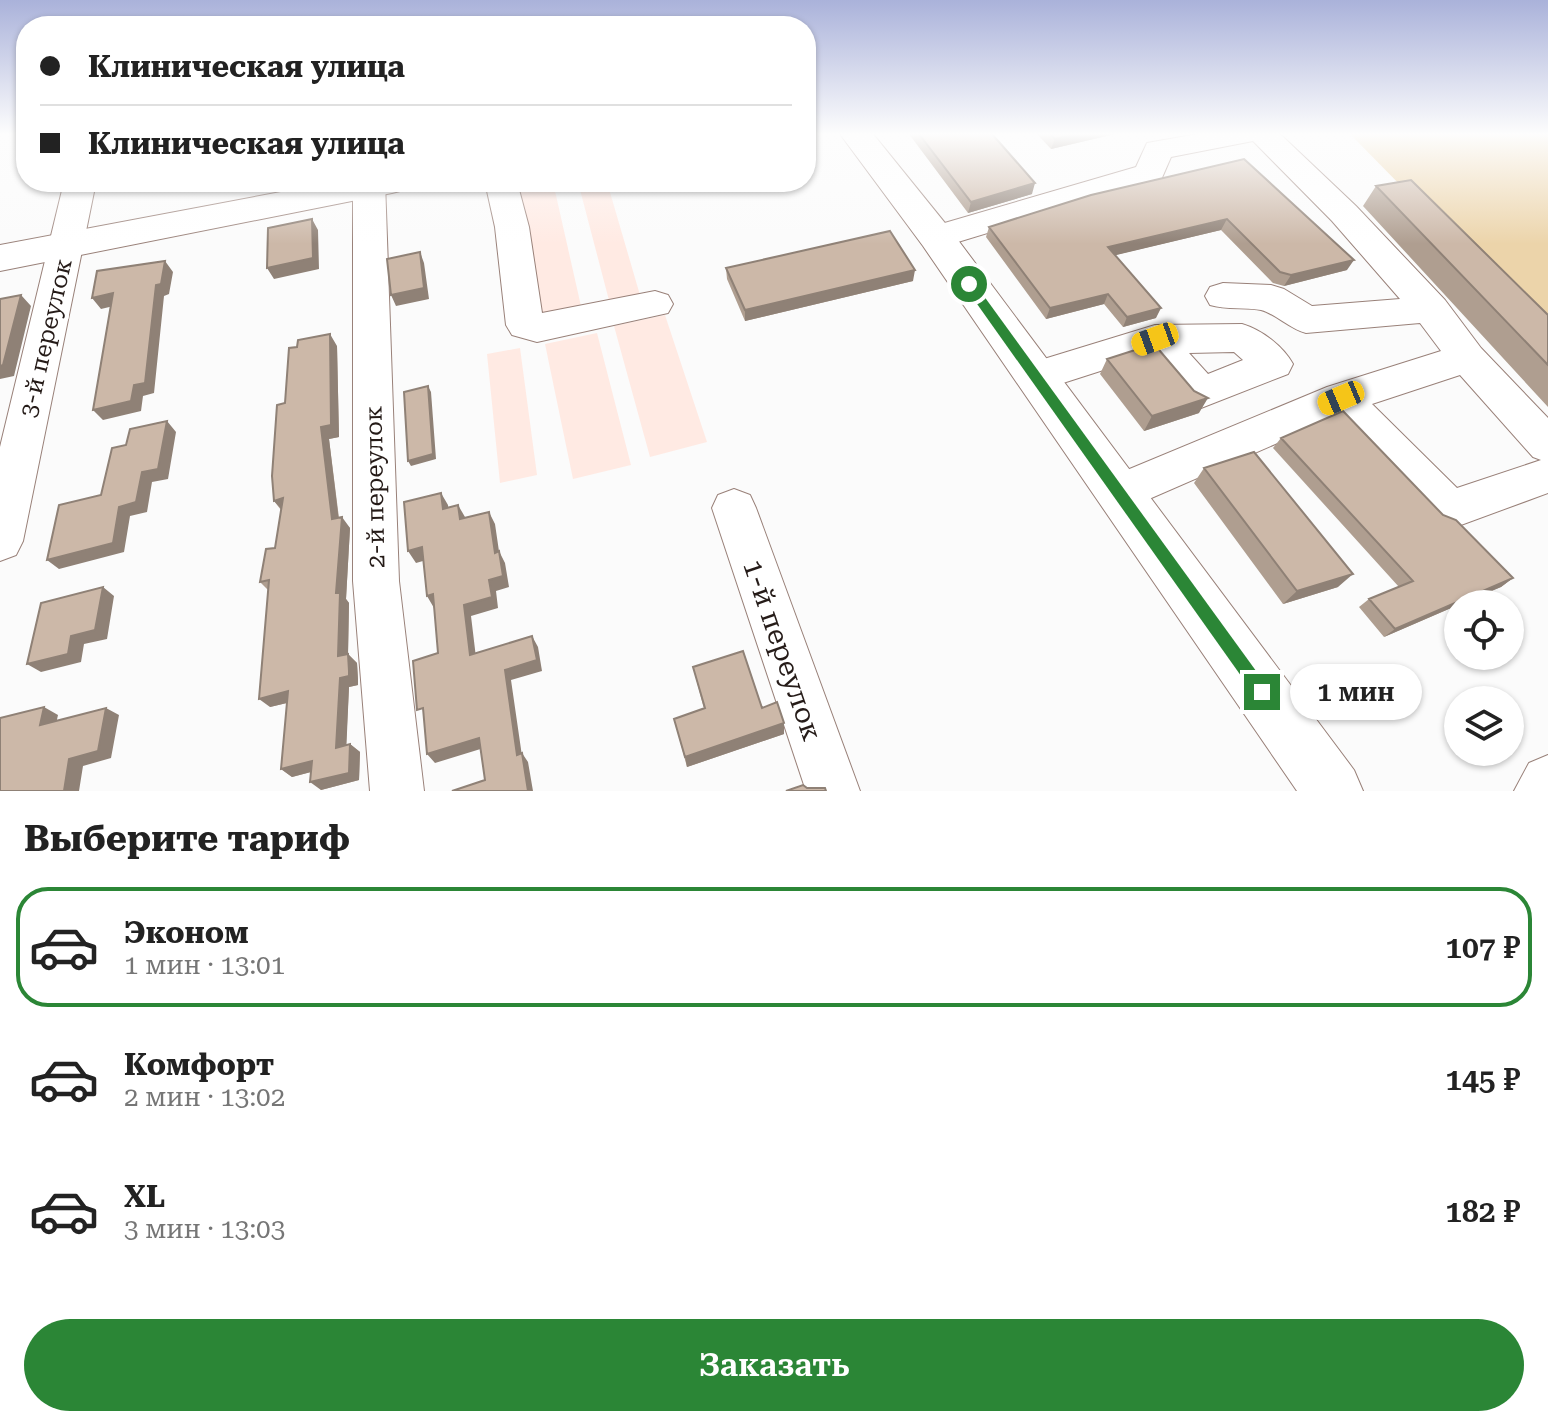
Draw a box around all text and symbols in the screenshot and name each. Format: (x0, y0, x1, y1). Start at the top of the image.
text: Клиническая улица (88, 49, 405, 84)
text: Клиническая улица (88, 126, 405, 161)
street label: 3-й переулок (14, 256, 78, 420)
route start (951, 266, 987, 302)
car (1128, 320, 1182, 358)
car (1314, 378, 1368, 418)
street label: 2-й переулок (360, 406, 390, 568)
street label: 1-й переулок (736, 555, 829, 745)
map controls (1444, 590, 1524, 766)
button: locate (1444, 590, 1524, 670)
callout: 1 мин (1290, 664, 1422, 720)
route end (1244, 674, 1280, 710)
text: 1 мин (1317, 677, 1395, 707)
button: layers (1444, 686, 1524, 766)
text: Выберите тариф (24, 818, 350, 860)
icon: car (28, 911, 100, 983)
text: Эконом (124, 915, 249, 950)
text: 107 ₽ (1445, 930, 1520, 965)
text: 1 мин · 13:01 (124, 950, 285, 980)
icon: car (28, 1043, 100, 1115)
text: Комфорт (124, 1047, 274, 1082)
text: 145 ₽ (1445, 1062, 1520, 1097)
text: 2 мин · 13:02 (124, 1082, 285, 1112)
icon: car (28, 1175, 100, 1247)
text: XL (124, 1179, 165, 1214)
text: 182 ₽ (1445, 1194, 1520, 1229)
text: 3 мин · 13:03 (124, 1214, 285, 1244)
button: Заказать (24, 1319, 1524, 1411)

